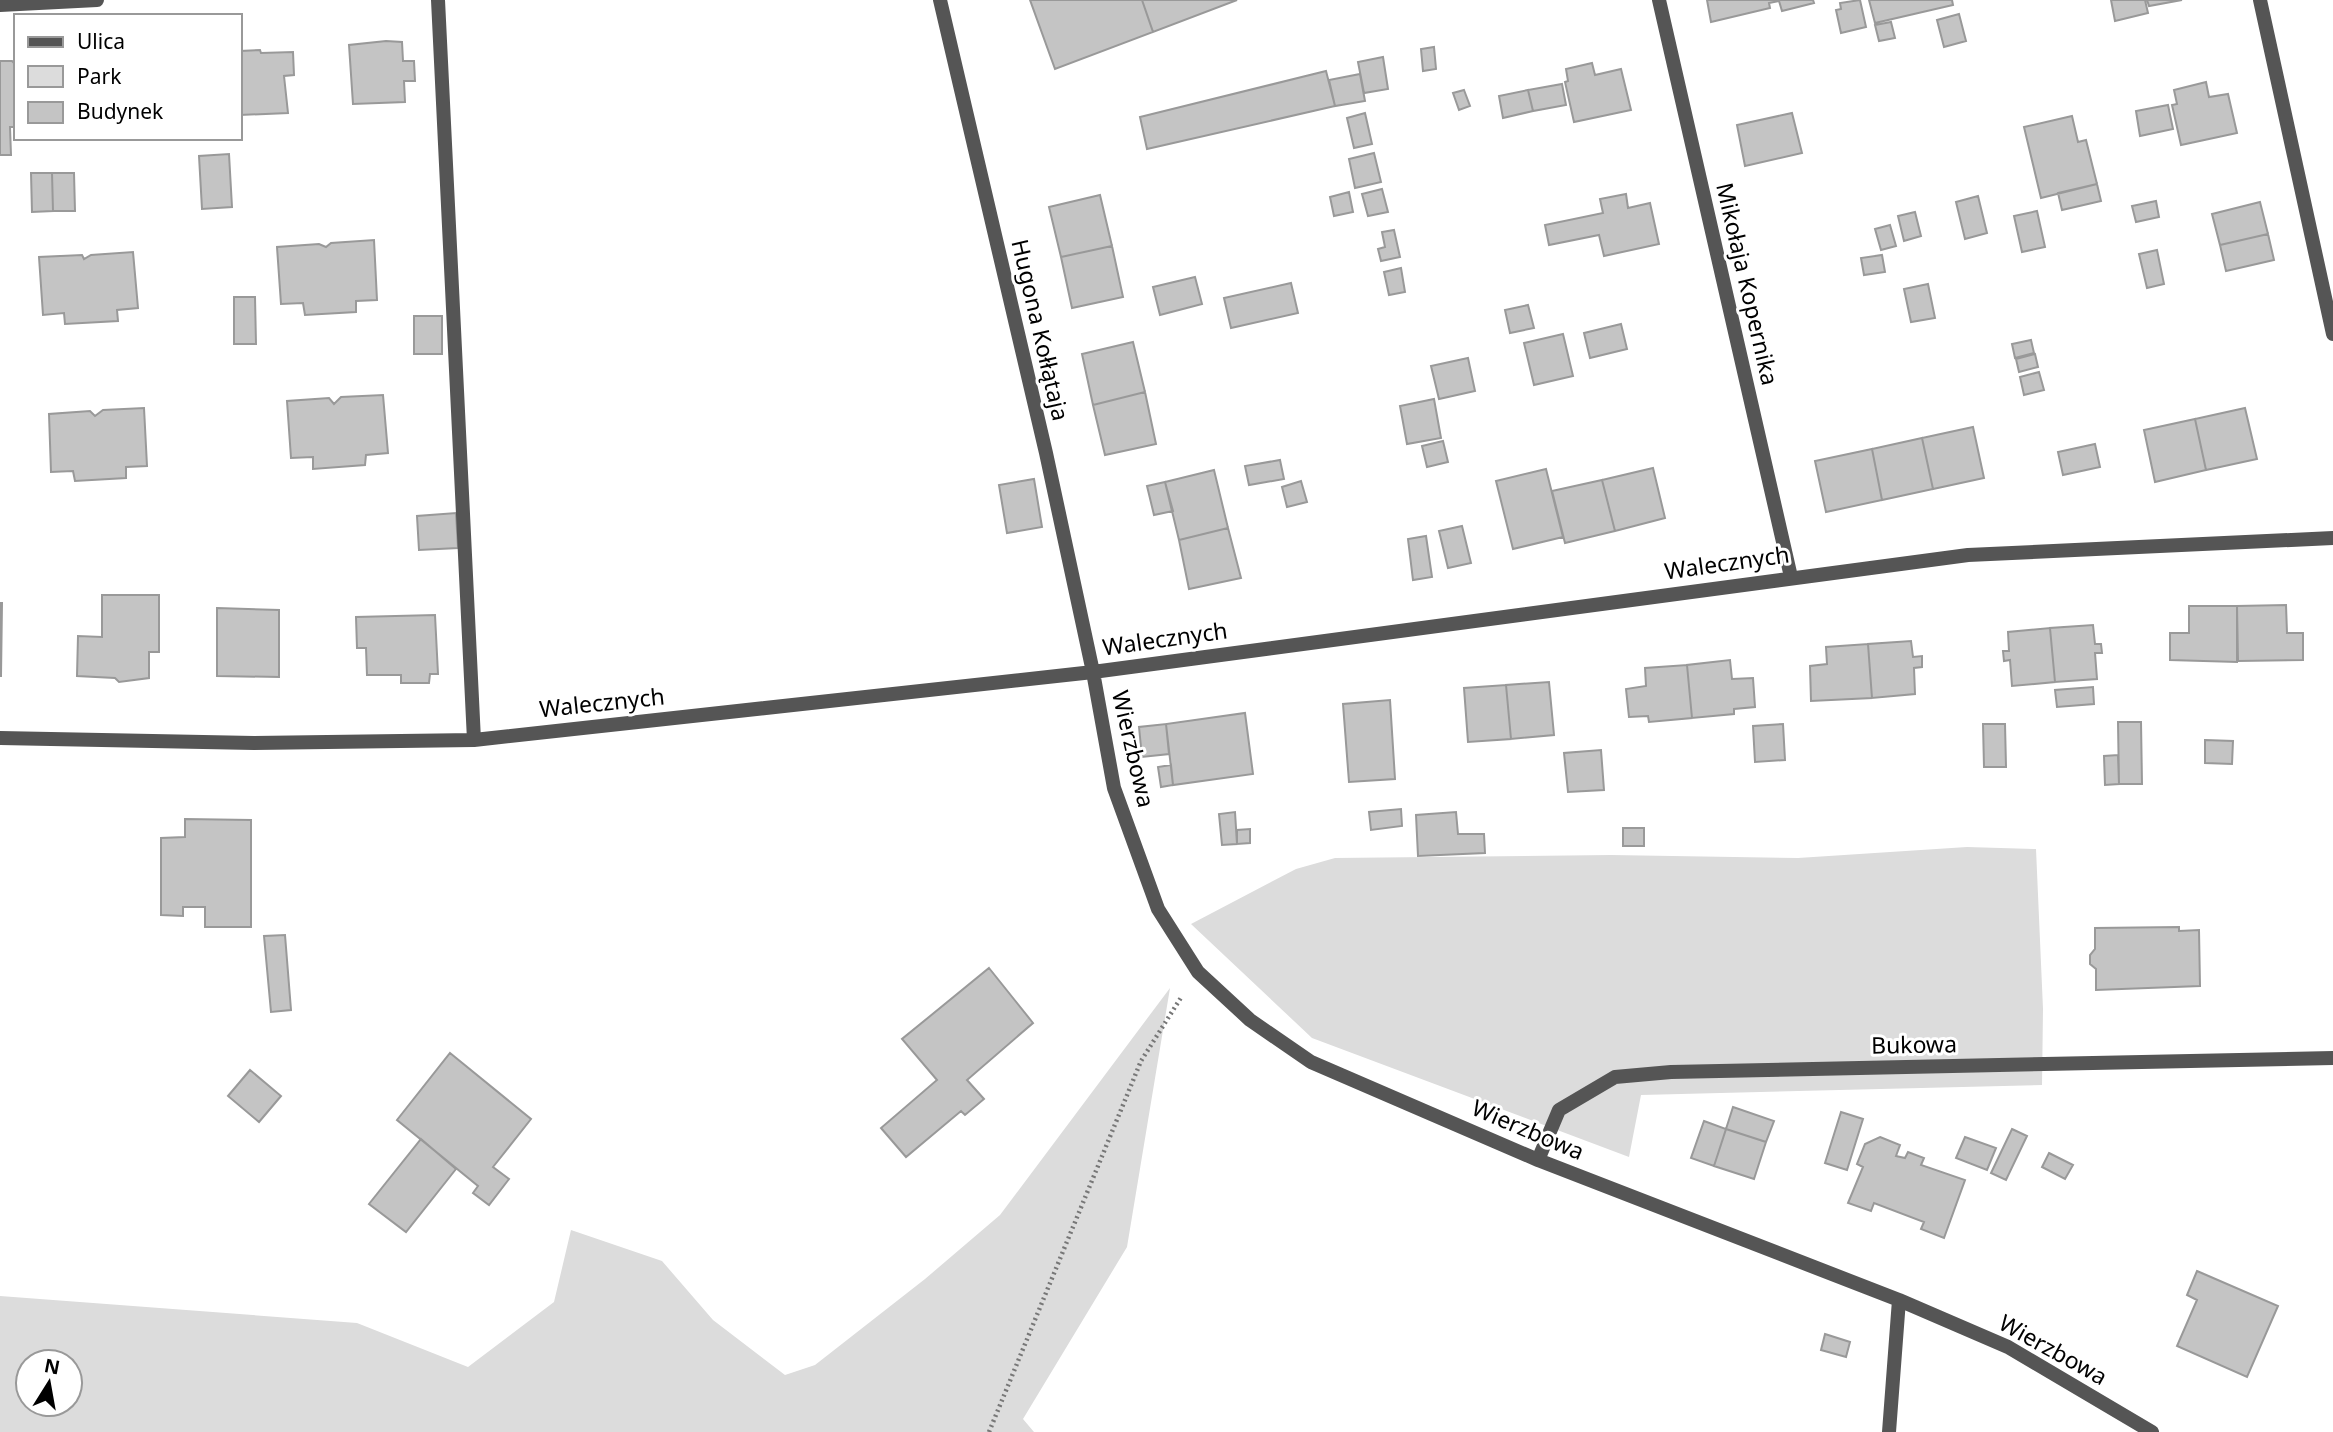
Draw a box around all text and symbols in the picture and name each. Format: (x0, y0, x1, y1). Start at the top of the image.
legend (14, 14, 242, 140)
text: Ulica (77, 27, 125, 55)
text: Park (77, 62, 122, 90)
text: Budynek (77, 97, 164, 125)
street label: Mikołaja Kopernika (1709, 179, 1787, 388)
street label: Hugona Kołłątaja (1005, 236, 1077, 424)
street label: Walecznych (1662, 537, 1791, 587)
street label: Walecznych (1100, 613, 1229, 663)
street label: Walecznych (538, 680, 666, 724)
street label: Wierzbowa (1105, 687, 1163, 810)
street label: Bukowa (1871, 1027, 1957, 1061)
street label: Wierzbowa (1467, 1091, 1589, 1167)
street label: Wierzbowa (1994, 1306, 2113, 1392)
north arrow (14, 1348, 84, 1418)
text: N (42, 1352, 62, 1381)

